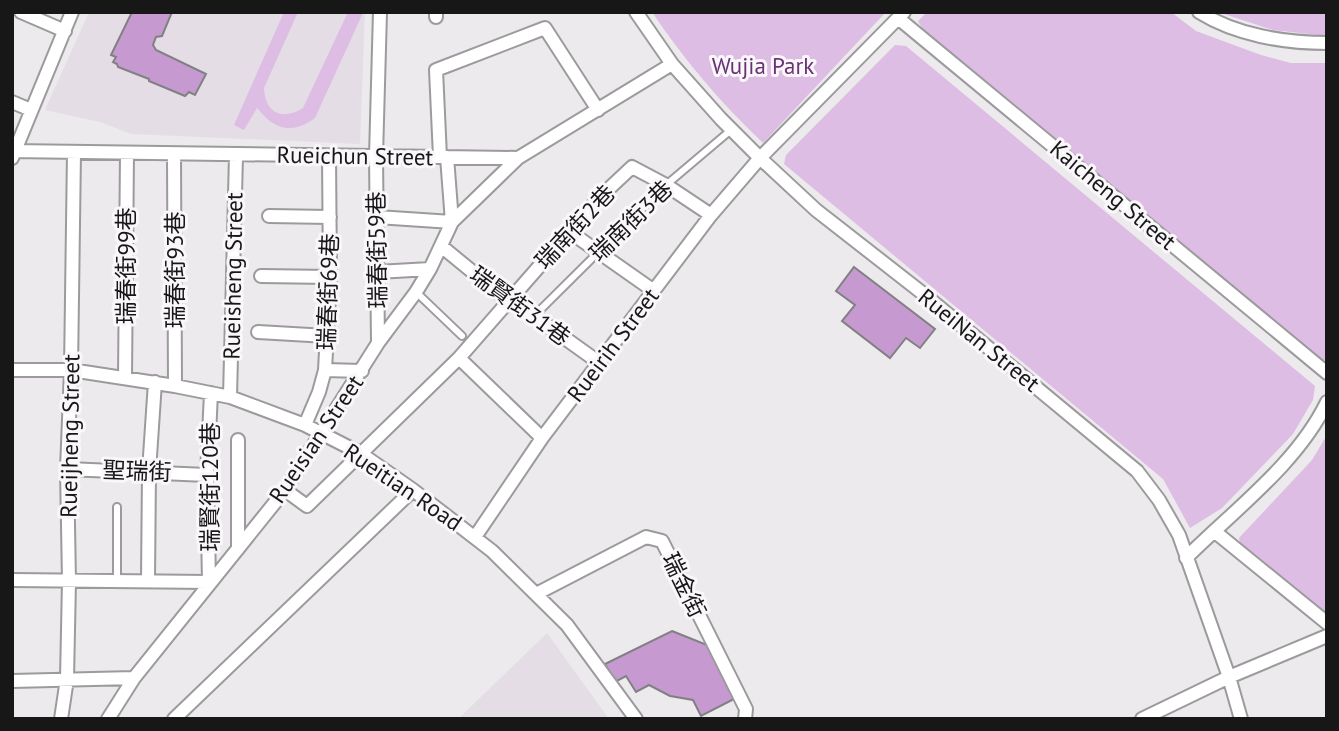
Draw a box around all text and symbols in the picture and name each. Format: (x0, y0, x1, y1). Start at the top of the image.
park label: Wujia Park (712, 51, 814, 80)
street label: Kaicheng Street (1044, 134, 1182, 256)
street label: Rueichun Street (277, 140, 434, 171)
street label: 瑞南街3巷 (583, 174, 678, 267)
street label: 瑞南街2巷 (528, 179, 621, 275)
street label: 瑞春街59巷 (361, 191, 392, 309)
street label: Rueisheng Street (217, 192, 248, 360)
street label: 瑞春街99巷 (111, 207, 140, 325)
street label: 瑞春街93巷 (160, 211, 189, 329)
street label: 瑞春街69巷 (311, 233, 344, 351)
street label: 瑞賢街31巷 (464, 259, 576, 352)
street label: Rueirih Street (560, 282, 665, 407)
street label: RueiNan Street (913, 282, 1046, 398)
street label: Rueijheng Street (54, 354, 85, 518)
street label: Rueisian Street (262, 369, 369, 508)
street label: 瑞賢街120巷 (195, 422, 224, 552)
street label: Rueitian Road (339, 436, 468, 537)
street label: 聖瑞街 (102, 455, 172, 486)
street label: 瑞金街 (656, 547, 713, 622)

